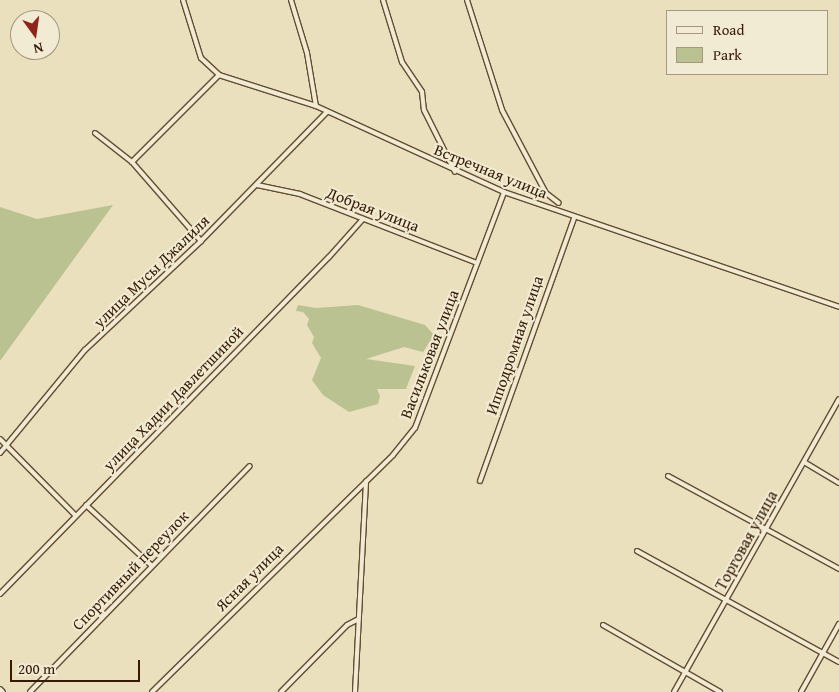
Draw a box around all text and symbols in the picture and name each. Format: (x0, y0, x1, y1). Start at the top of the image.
north arrow (10, 10, 60, 60)
legend (666, 10, 829, 75)
text: Road (713, 19, 744, 40)
text: N (31, 38, 45, 59)
text: Park (713, 44, 742, 65)
street label: Встречная улица (432, 140, 550, 202)
street label: Добрая улица (324, 183, 422, 235)
street label: улица Мусы Джалиля (89, 211, 213, 331)
street label: Ипподромная улица (481, 273, 547, 417)
street label: Васильковая улица (396, 287, 462, 421)
street label: улица Хадии Давлетшиной (99, 322, 247, 474)
street label: Торговая улица (711, 487, 781, 593)
street label: Спортивный переулок (68, 506, 192, 634)
street label: Ясная улица (211, 539, 287, 615)
scale bar (12, 650, 142, 682)
text: 200 m (18, 658, 55, 679)

